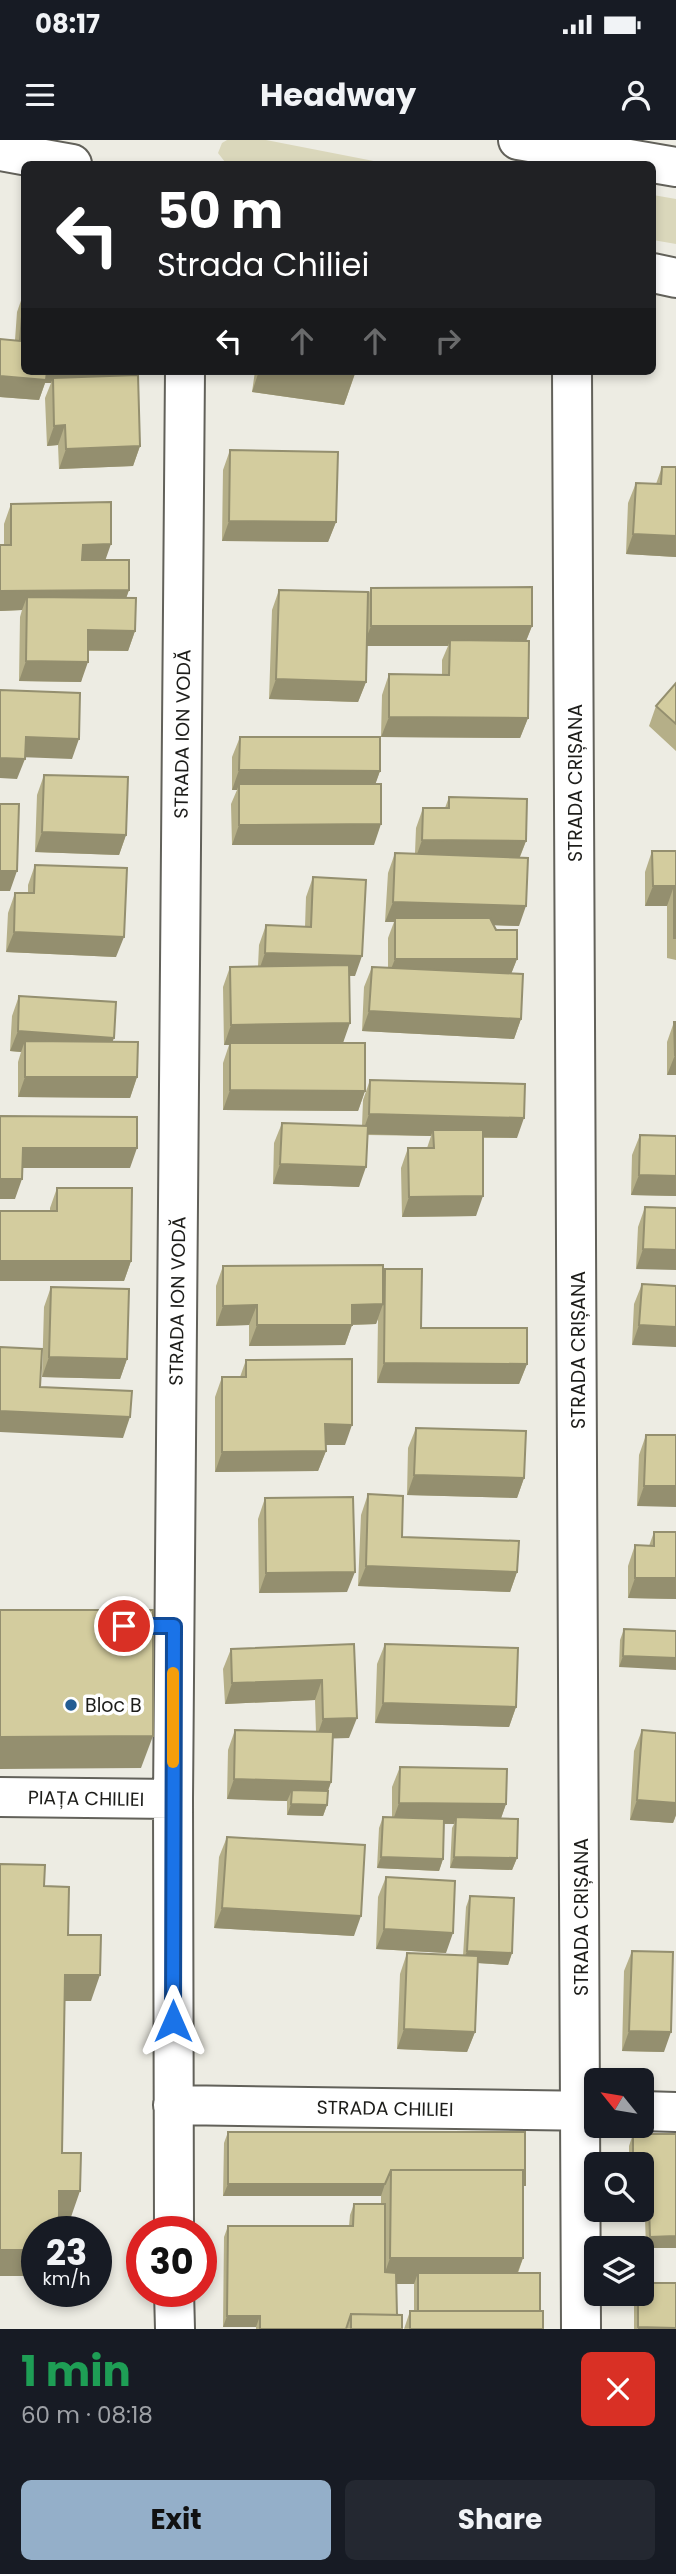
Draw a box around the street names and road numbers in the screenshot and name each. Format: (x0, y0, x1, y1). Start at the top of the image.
street label: STRADA ION VODĂ (168, 649, 197, 819)
street label: STRADA CRIȘANA (562, 704, 589, 862)
street label: STRADA ION VODĂ (163, 1216, 192, 1386)
street label: STRADA CRIȘANA (565, 1271, 592, 1429)
street label: PIAȚA CHILIEI (28, 1784, 144, 1813)
street label: STRADA CRIȘANA (568, 1838, 595, 1996)
street label: STRADA CHILIEI (316, 2094, 454, 2123)

